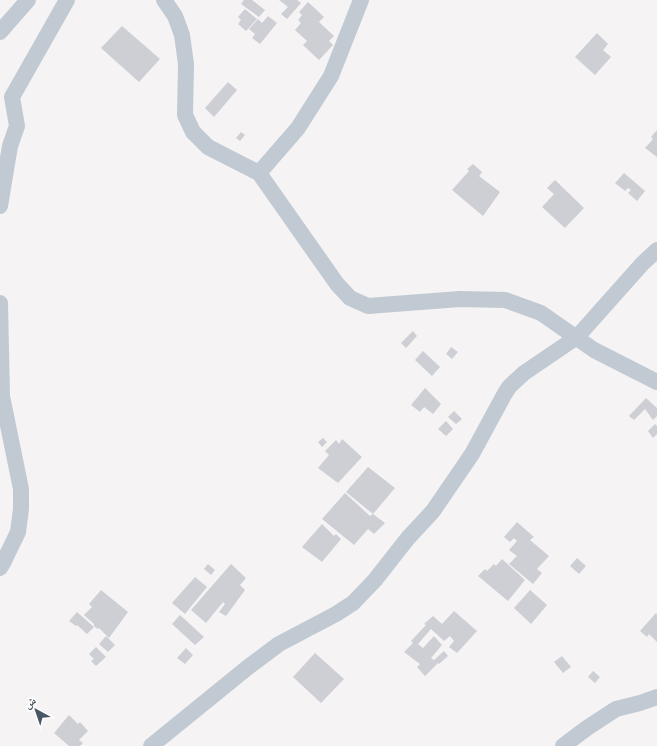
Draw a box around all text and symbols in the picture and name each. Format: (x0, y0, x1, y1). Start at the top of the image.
north arrow (16, 690, 56, 730)
text: ش (21, 694, 39, 712)

